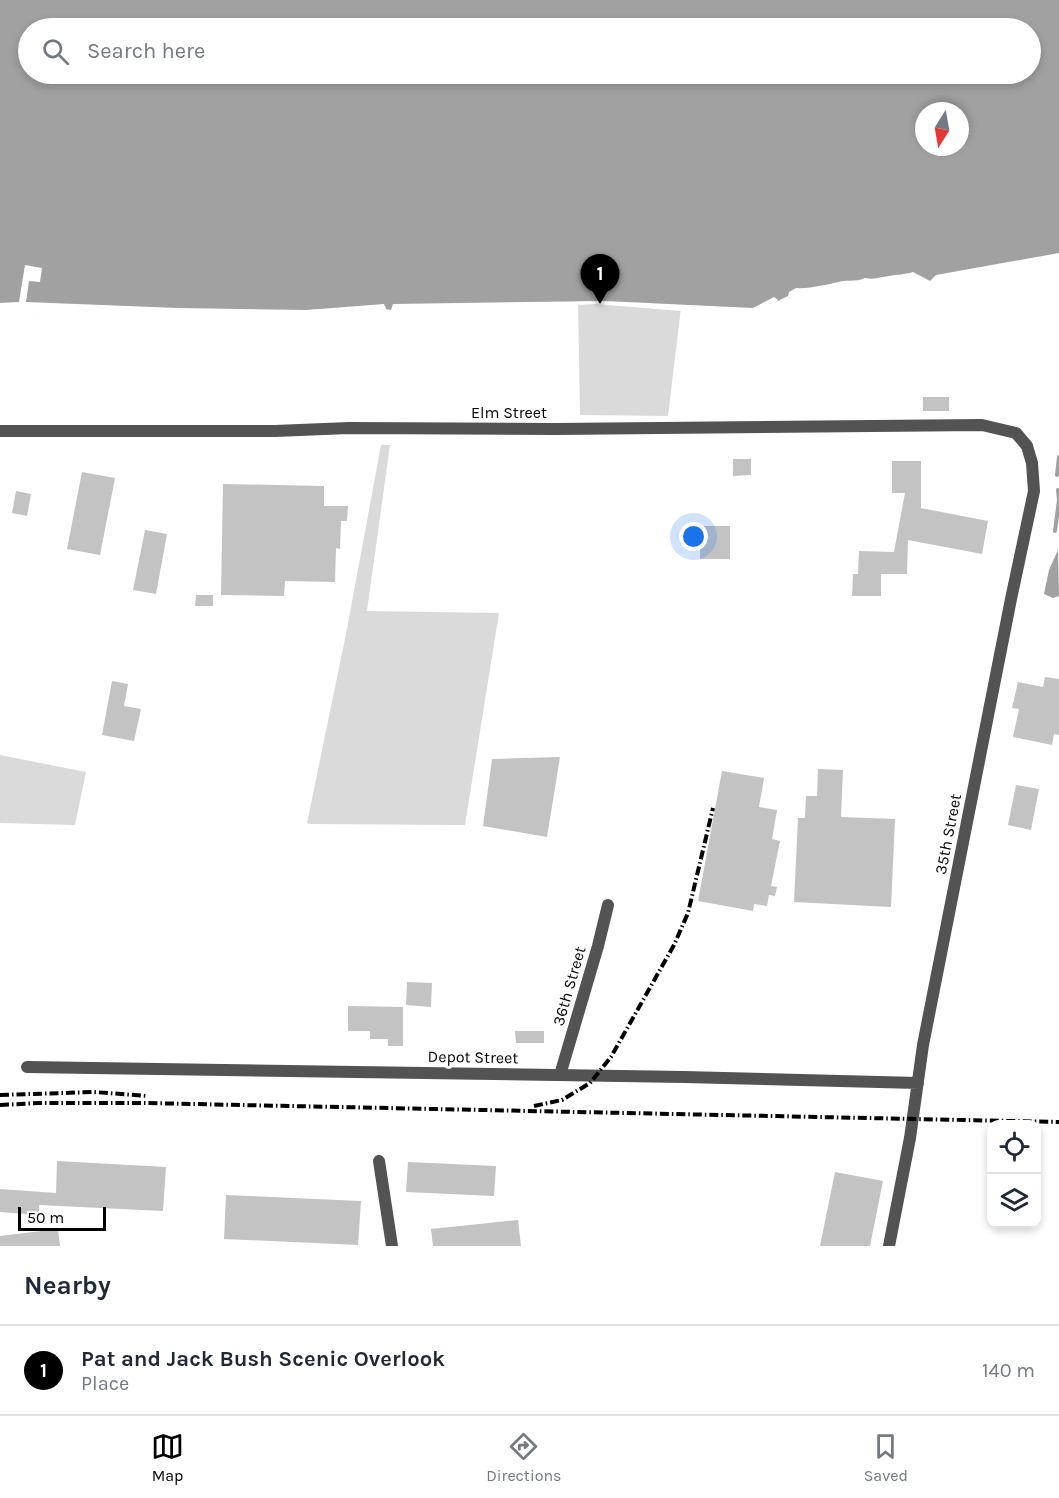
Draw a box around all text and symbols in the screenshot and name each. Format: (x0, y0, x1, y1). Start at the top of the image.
search box (18, 18, 1041, 84)
icon: search (39, 35, 72, 68)
text: Search here (87, 38, 205, 64)
north arrow (915, 102, 969, 156)
pin: 1 (580, 254, 620, 304)
street label: Elm Street (471, 403, 547, 422)
your location (679, 522, 708, 551)
street label: 35th Street (931, 792, 965, 876)
street label: 36th Street (549, 944, 589, 1028)
street label: Depot Street (428, 1047, 518, 1067)
map controls (987, 1120, 1041, 1228)
button: locate (987, 1120, 1041, 1174)
button: layers (987, 1174, 1041, 1228)
scale bar (18, 1204, 106, 1232)
text: 50 m (27, 1208, 64, 1227)
text: Nearby (24, 1270, 111, 1301)
text: Pat and Jack Bush Scenic Overlook (81, 1346, 445, 1372)
text: 1 (40, 1359, 47, 1382)
text: 140 m (982, 1359, 1035, 1382)
text: Place (81, 1372, 129, 1395)
tab: Map (151, 1430, 184, 1485)
tab: Directions (486, 1430, 561, 1485)
tab: Saved (864, 1430, 908, 1485)

